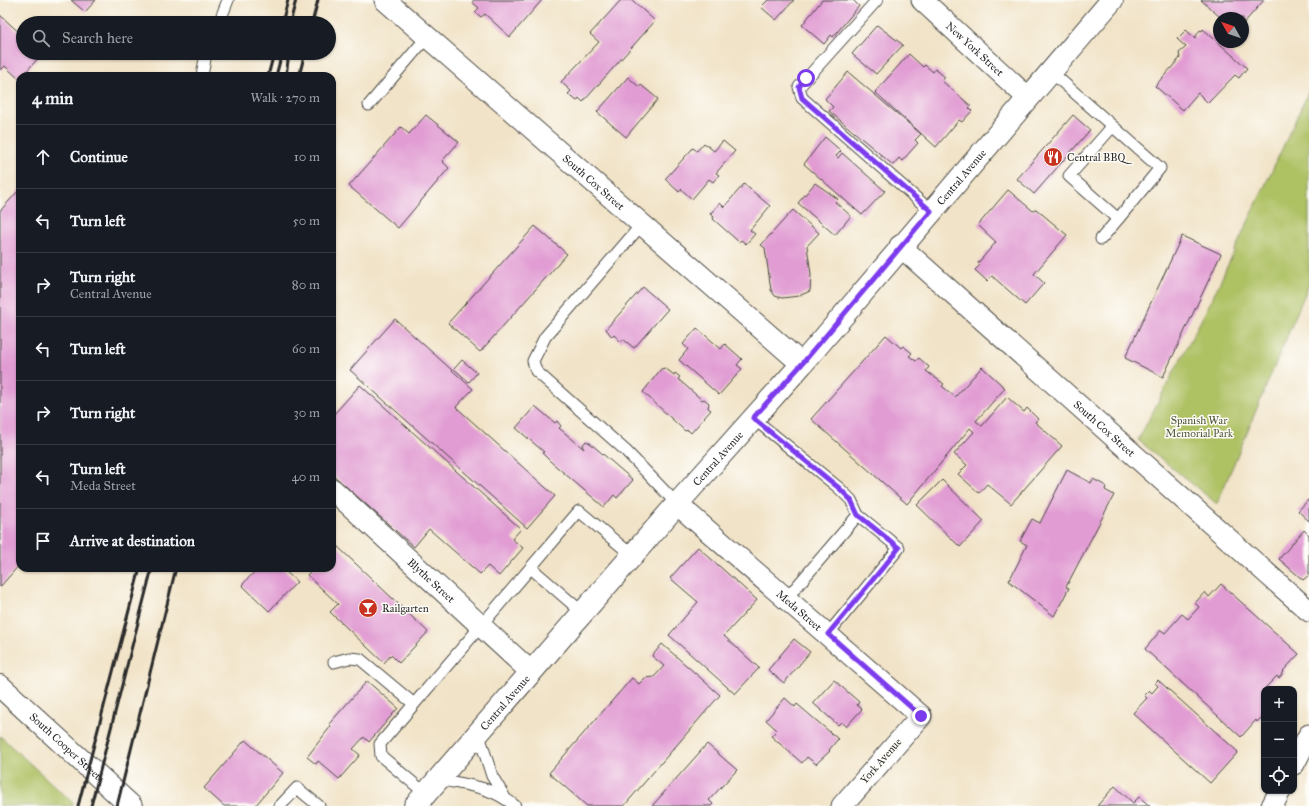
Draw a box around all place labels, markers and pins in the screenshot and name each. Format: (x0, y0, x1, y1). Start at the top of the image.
restaurant icon: Central BBQ (1042, 146, 1064, 168)
place label: Central BBQ (1067, 151, 1133, 164)
bar icon: Railgarten (357, 597, 379, 619)
place label: Railgarten (382, 602, 429, 615)

